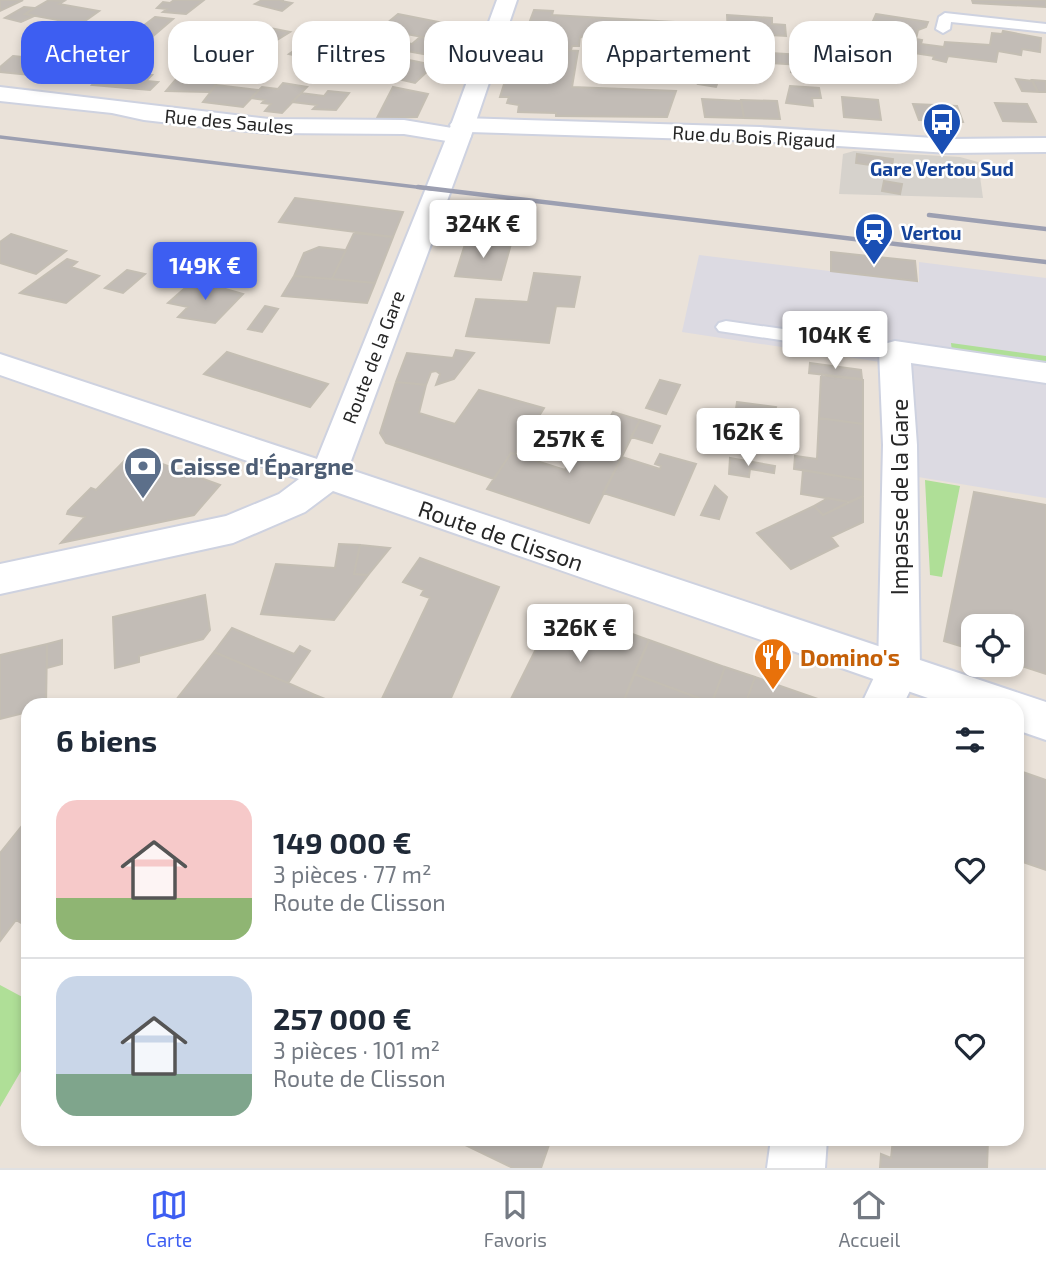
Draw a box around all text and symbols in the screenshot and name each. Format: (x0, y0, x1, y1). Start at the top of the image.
chip: Acheter (21, 21, 154, 84)
chip: Louer (168, 21, 278, 84)
chip: Filtres (292, 21, 410, 84)
chip: Nouveau (424, 21, 568, 84)
chip: Appartement (582, 21, 775, 84)
chip: Maison (789, 21, 917, 84)
bus stop icon: Gare Vertou Sud (921, 101, 963, 156)
street label: Rue des Saules (164, 104, 294, 138)
street label: Rue du Bois Rigaud (672, 120, 836, 152)
place label: Gare Vertou Sud (870, 157, 1014, 180)
pin: 324K € (426, 201, 540, 260)
text: 324K € (445, 209, 521, 237)
station icon: Vertou (853, 211, 895, 266)
place label: Vertou (901, 221, 962, 244)
pin: 149K € (148, 243, 262, 302)
text: 149K € (169, 251, 241, 279)
street label: Route de la Gare (337, 287, 409, 427)
pin: 104K € (778, 312, 892, 371)
text: 104K € (798, 320, 872, 348)
street label: Impasse de la Gare (885, 399, 913, 595)
pin: 162K € (691, 408, 805, 468)
pin: 257K € (512, 416, 626, 475)
text: 162K € (713, 417, 783, 445)
text: 257K € (533, 424, 605, 452)
bank icon: Caisse d'Épargne (122, 445, 164, 500)
place label: Caisse d'Épargne (170, 452, 354, 480)
street label: Route de Clisson (415, 494, 587, 576)
pin: 326K € (523, 604, 637, 664)
text: 326K € (543, 613, 617, 641)
map controls (961, 614, 1024, 677)
button: locate (961, 614, 1024, 677)
restaurant icon: Domino's (752, 636, 794, 691)
place label: Domino's (800, 643, 900, 671)
icon: filters (951, 721, 989, 759)
text: 6 biens (56, 722, 157, 758)
text: 149 000 € (273, 824, 412, 860)
icon: home (112, 828, 196, 912)
icon: heart (951, 851, 989, 889)
text: 3 pièces · 77 m² (273, 860, 431, 888)
text: Route de Clisson (273, 888, 446, 916)
text: 257 000 € (273, 1000, 412, 1036)
icon: home (112, 1004, 196, 1088)
icon: heart (951, 1027, 989, 1065)
text: 3 pièces · 101 m² (273, 1036, 440, 1064)
text: Route de Clisson (273, 1064, 446, 1092)
tab: Carte (146, 1186, 192, 1251)
tab: Favoris (484, 1186, 547, 1251)
tab: Accueil (839, 1186, 900, 1251)

